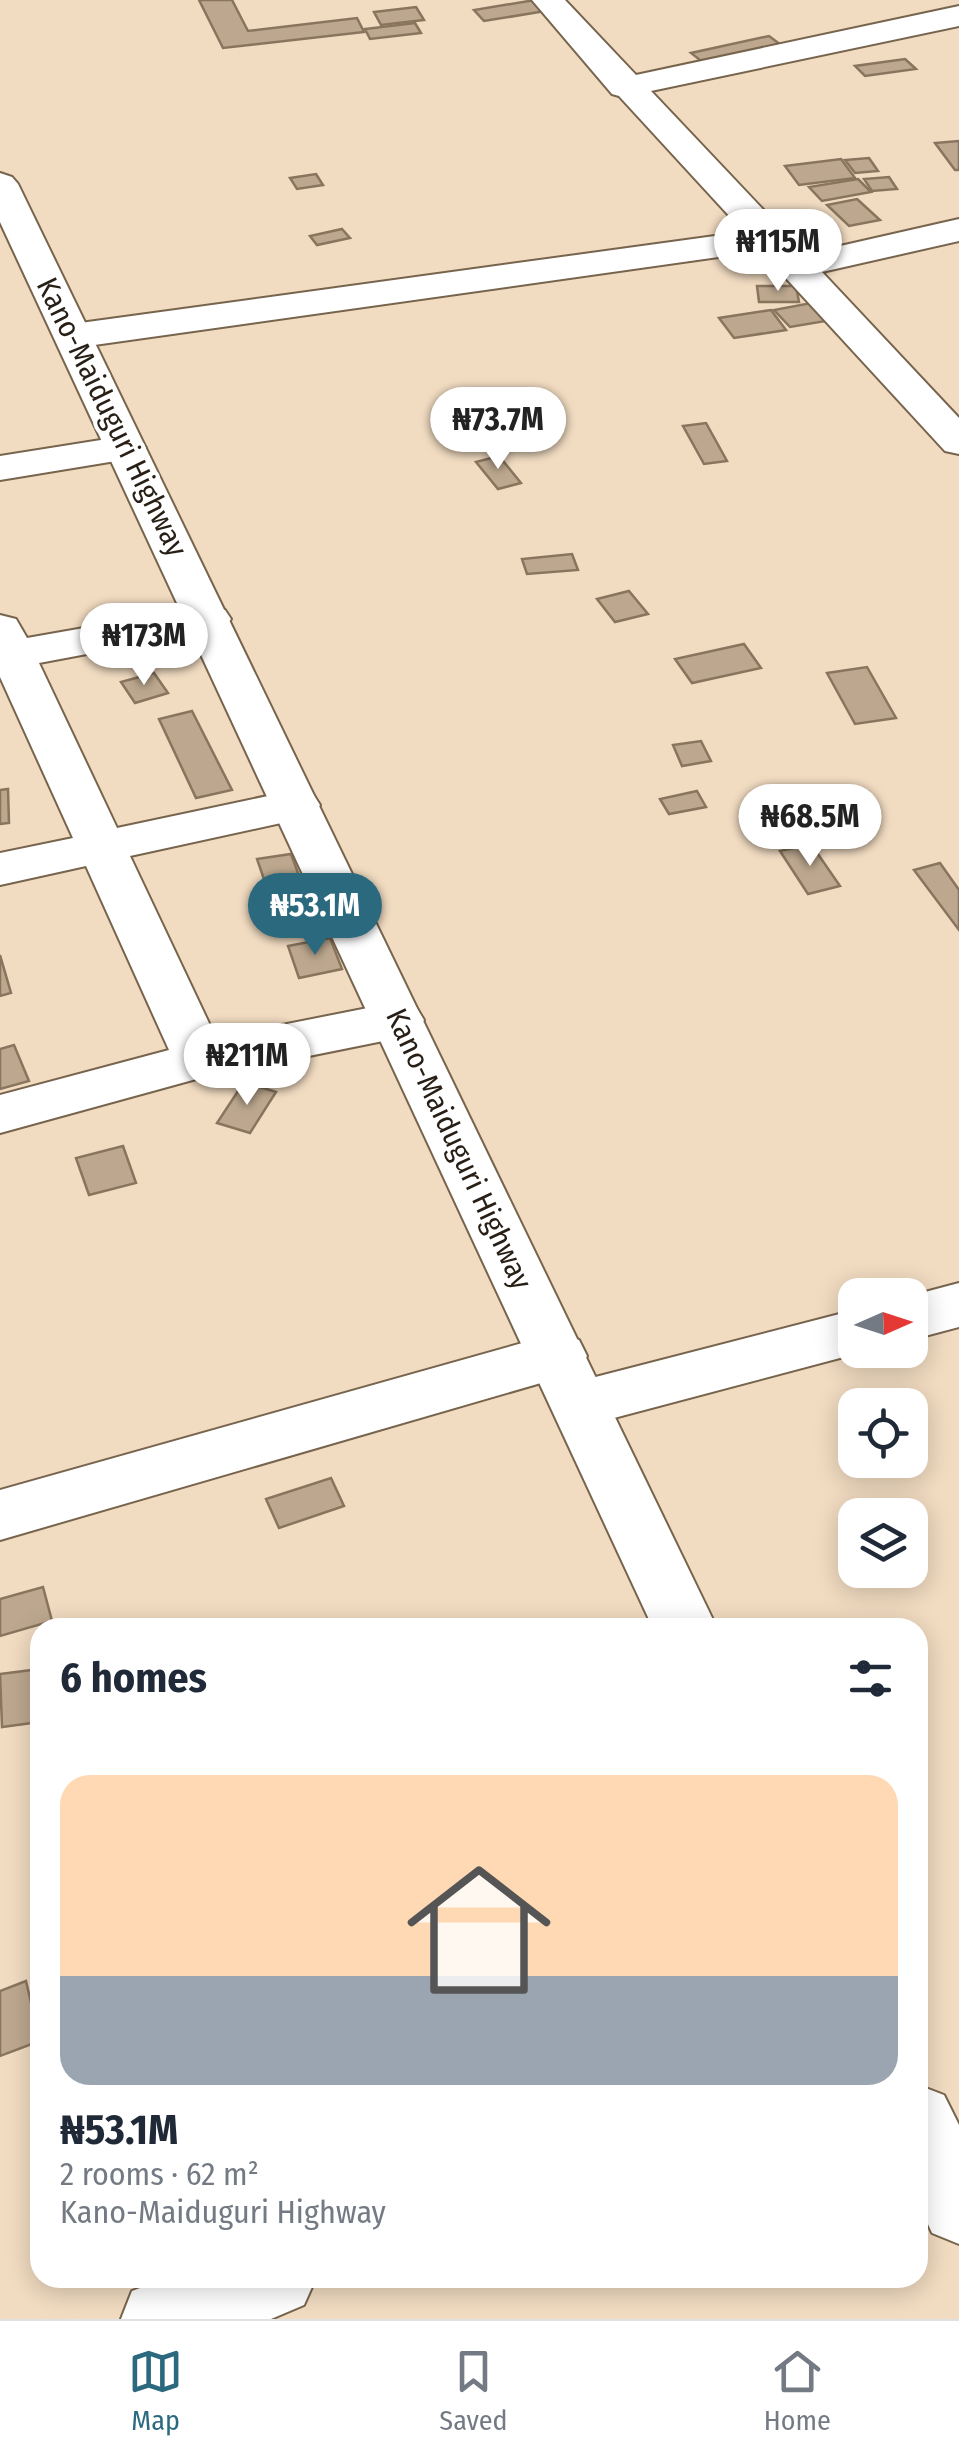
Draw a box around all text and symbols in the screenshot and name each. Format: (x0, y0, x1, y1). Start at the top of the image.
pin: ₦115M (708, 209, 848, 294)
text: ₦115M (736, 222, 820, 260)
street label: Kano-Maiduguri Highway (29, 272, 195, 563)
pin: ₦73.7M (417, 387, 579, 472)
text: ₦73.7M (452, 400, 544, 438)
pin: ₦173M (74, 603, 214, 688)
text: ₦173M (102, 616, 186, 654)
pin: ₦68.5M (729, 784, 891, 869)
text: ₦68.5M (761, 797, 859, 835)
pin: ₦53.1M (234, 873, 396, 958)
text: ₦53.1M (270, 886, 360, 924)
street label: Kano-Maiduguri Highway (378, 1003, 540, 1296)
pin: ₦211M (177, 1023, 317, 1108)
text: ₦211M (206, 1036, 288, 1074)
north arrow (838, 1278, 928, 1368)
map controls (838, 1278, 928, 1588)
button: locate (838, 1388, 928, 1478)
button: layers (838, 1498, 928, 1588)
icon: filters (843, 1651, 898, 1706)
text: 6 homes (60, 1653, 207, 1703)
icon: home (389, 1840, 569, 2020)
text: ₦53.1M (60, 2105, 178, 2155)
text: 2 rooms · 62 m² (60, 2155, 259, 2193)
text: Kano-Maiduguri Highway (60, 2193, 386, 2231)
tab: Map (128, 2344, 183, 2437)
tab: Saved (439, 2344, 508, 2437)
tab: Home (764, 2344, 831, 2437)

